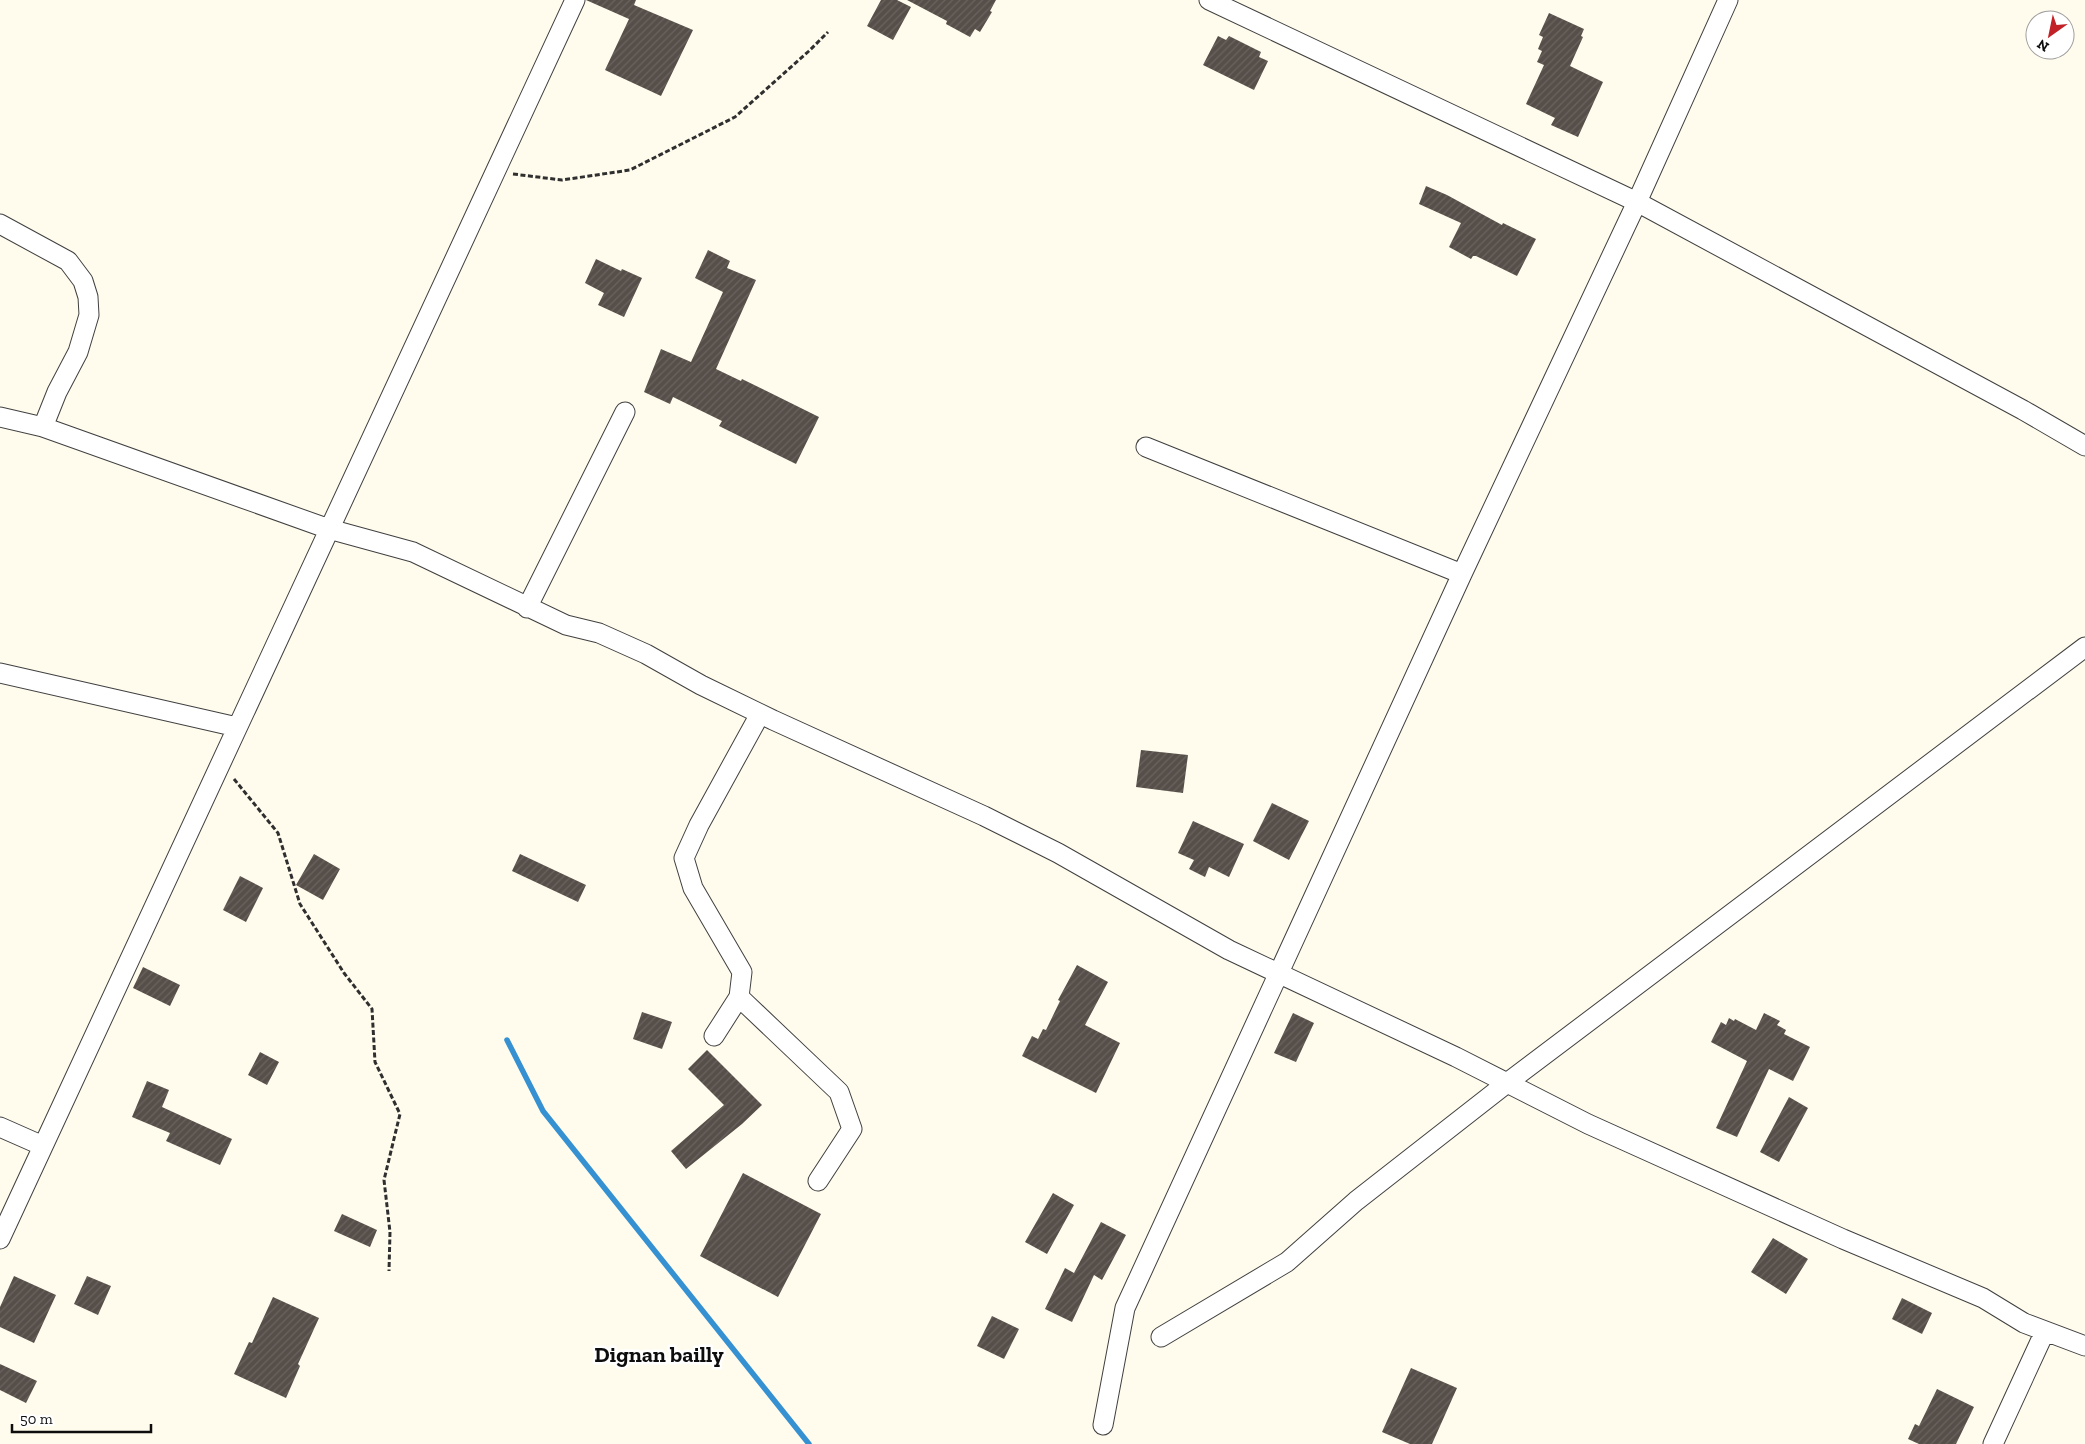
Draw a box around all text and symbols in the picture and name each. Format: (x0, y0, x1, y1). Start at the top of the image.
north arrow (2025, 10, 2075, 60)
text: N (2034, 35, 2052, 56)
district label: Dignan bailly (594, 1341, 724, 1368)
scale bar (12, 1402, 151, 1434)
text: 50 m (20, 1410, 53, 1428)

